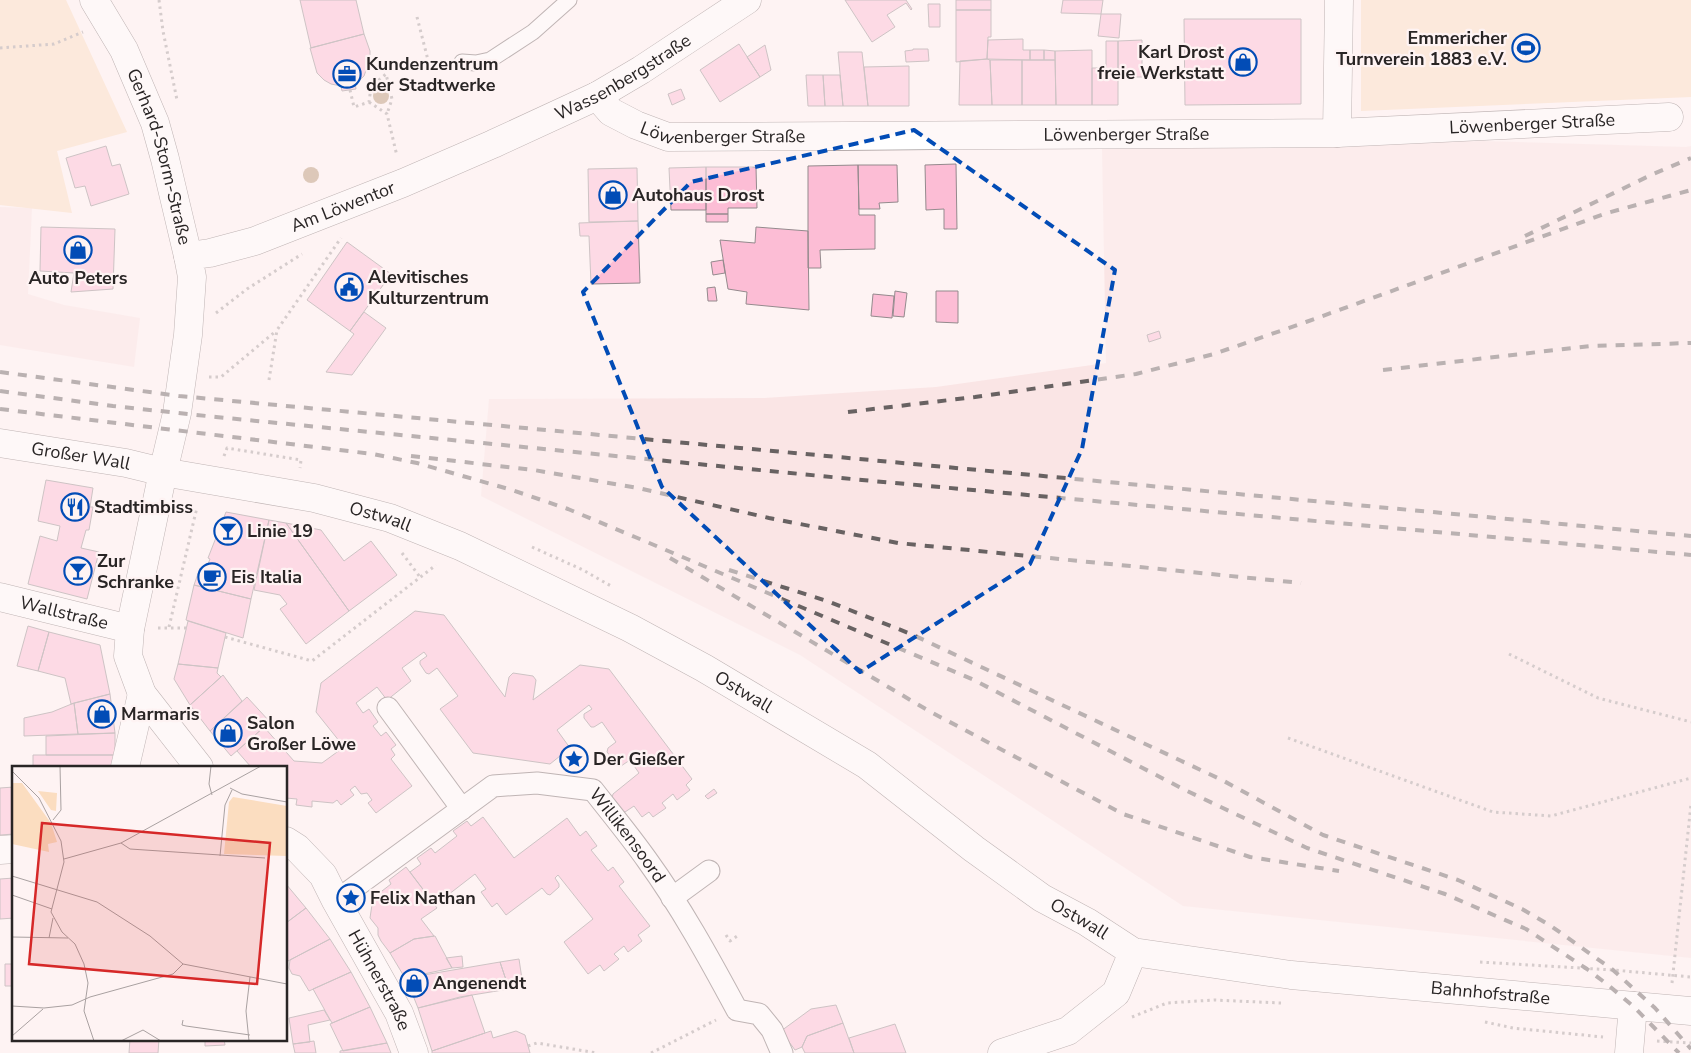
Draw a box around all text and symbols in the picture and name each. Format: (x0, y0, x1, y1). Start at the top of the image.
place label: Emmericher Turnverein 1883 e.V. (1336, 26, 1507, 71)
street label: Wassenbergstraße (551, 28, 696, 126)
sports icon: Emmericher Turnverein 1883 e.V. (1511, 33, 1541, 63)
place label: Karl Drost freie Werkstatt (1098, 40, 1224, 85)
shop icon: Karl Drost freie Werkstatt (1228, 47, 1258, 77)
place label: Kundenzentrum der Stadtwerke (366, 52, 499, 97)
office icon: Kundenzentrum der Stadtwerke (332, 59, 362, 89)
street label: Gerhard-Storm-Straße (121, 65, 197, 247)
street label: Löwenberger Straße (1449, 108, 1616, 140)
street label: Löwenberger Straße (637, 116, 805, 150)
street label: Löwenberger Straße (1043, 122, 1209, 147)
street label: Am Löwentor (287, 175, 399, 238)
shop icon: Autohaus Drost (598, 180, 628, 210)
place label: Autohaus Drost (632, 183, 764, 207)
shop icon: Auto Peters (63, 235, 93, 265)
place label: Alevitisches Kulturzentrum (368, 265, 489, 310)
place label: Auto Peters (28, 266, 128, 290)
public building icon: Alevitisches Kulturzentrum (334, 272, 364, 302)
street label: Großer Wall (30, 436, 134, 476)
restaurant icon: Stadtimbiss (60, 492, 90, 522)
place label: Stadtimbiss (94, 495, 193, 519)
street label: Ostwall (347, 496, 416, 538)
bar icon: Linie 19 (213, 516, 243, 546)
place label: Linie 19 (247, 519, 313, 543)
place label: Zur Schranke (97, 549, 174, 594)
bar icon: Zur Schranke (63, 556, 93, 586)
cafe icon: Eis Italia (197, 562, 227, 592)
place label: Eis Italia (231, 565, 302, 589)
street label: Wallstraße (17, 590, 111, 635)
street label: Ostwall (710, 665, 778, 719)
shop icon: Marmaris (87, 699, 117, 729)
place label: Marmaris (121, 702, 200, 726)
place label: Salon Großer Löwe (247, 711, 356, 756)
shop icon: Salon Großer Löwe (213, 718, 243, 748)
place icon: Der Gießer (559, 744, 589, 774)
place label: Der Gießer (593, 747, 685, 771)
inset map (12, 766, 288, 1040)
street label: Willikensoord (584, 783, 671, 887)
place icon: Felix Nathan (336, 883, 366, 913)
place label: Felix Nathan (370, 886, 476, 910)
street label: Ostwall (1046, 892, 1114, 945)
street label: Hühnerstraße (342, 925, 416, 1034)
shop icon: Angenendt (399, 968, 429, 998)
place label: Angenendt (433, 971, 526, 995)
street label: Bahnhofstraße (1430, 976, 1551, 1010)

